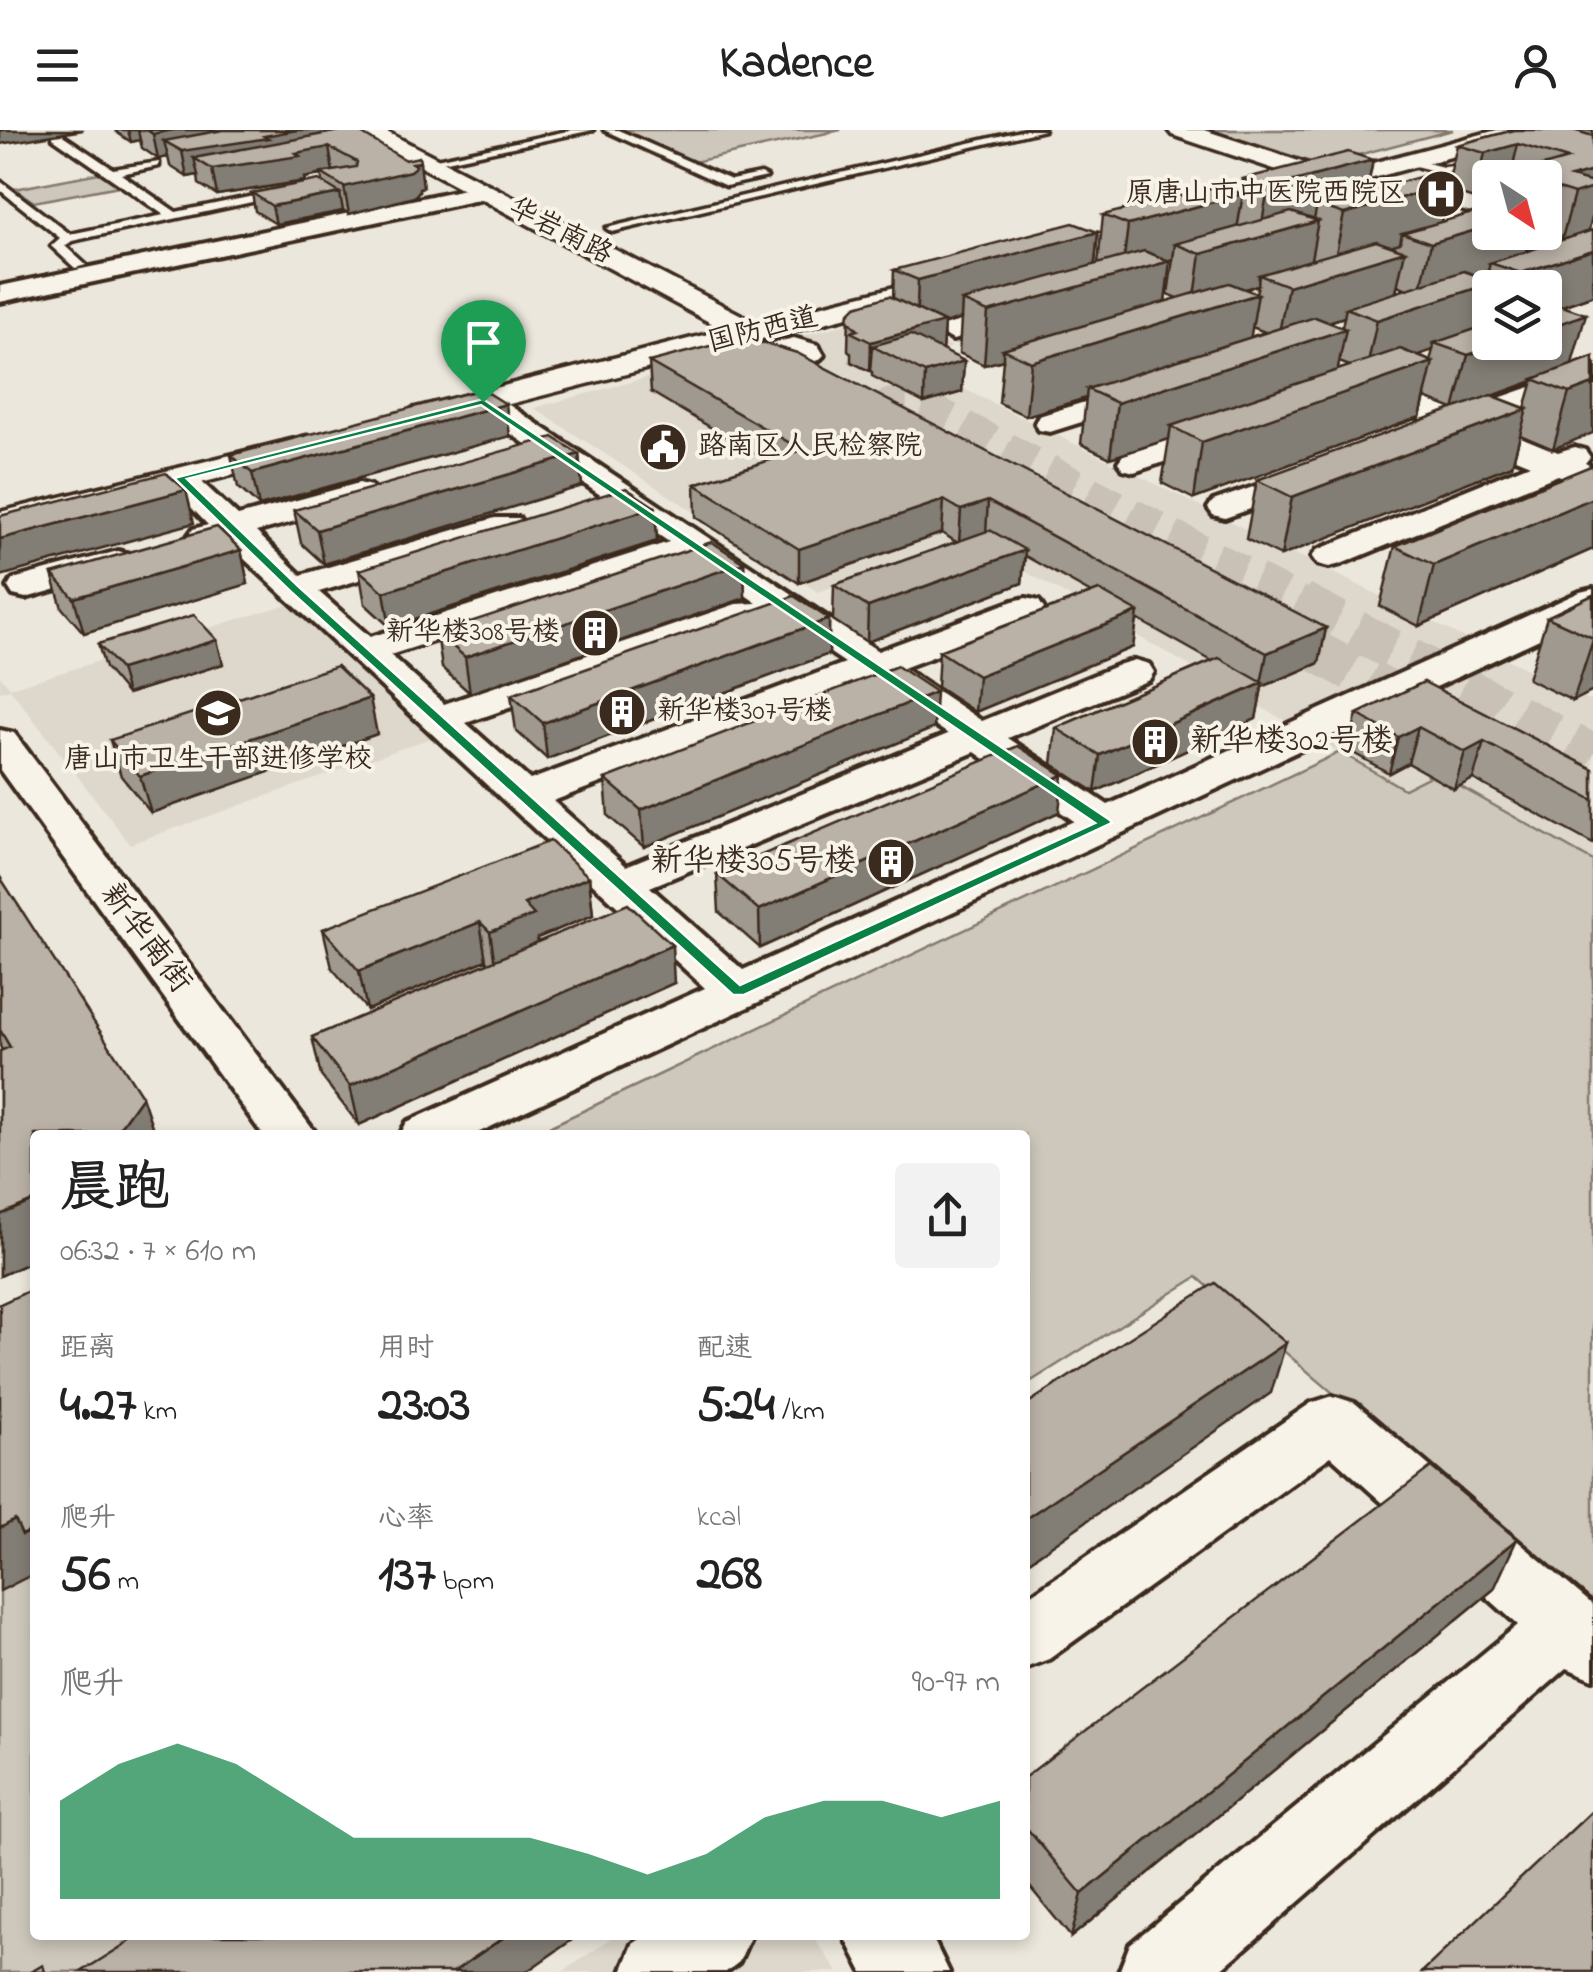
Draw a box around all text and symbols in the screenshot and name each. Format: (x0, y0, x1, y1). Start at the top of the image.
text: Kadence (720, 32, 873, 98)
icon: menu (30, 38, 85, 93)
icon: person (1508, 38, 1563, 93)
north arrow (1472, 160, 1562, 250)
map controls (1472, 160, 1562, 360)
hospital icon: 原唐山市中医院西院区 (1415, 168, 1467, 220)
place label: 原唐山市中医院西院区 (1126, 174, 1406, 215)
street label: 华岩南路 (501, 188, 619, 276)
button: layers (1472, 270, 1562, 360)
street label: 国防西道 (704, 298, 822, 364)
pin (441, 300, 526, 403)
icon: arrive (456, 315, 511, 370)
public building icon: 路南区人民检察院 (637, 421, 689, 473)
place label: 路南区人民检察院 (698, 427, 922, 468)
building icon: 新华楼308号楼 (569, 607, 621, 659)
place label: 新华楼308号楼 (386, 613, 560, 654)
building icon: 新华楼307号楼 (596, 686, 648, 738)
school or university icon: 唐山市卫生干部进修学校 (192, 687, 244, 739)
place label: 新华楼307号楼 (657, 692, 832, 733)
building icon: 新华楼302号楼 (1129, 716, 1181, 768)
place label: 新华楼302号楼 (1190, 719, 1393, 766)
place label: 唐山市卫生干部进修学校 (64, 740, 372, 781)
building icon: 新华楼305号楼 (865, 836, 917, 888)
place label: 新华楼305号楼 (651, 839, 856, 886)
street label: 新华南街 (88, 874, 202, 1004)
text: 晨跑 (60, 1151, 170, 1231)
button: share (895, 1163, 1000, 1268)
text: 06:32 · 7 × 610 m (60, 1229, 256, 1276)
text: 距离 (60, 1329, 116, 1370)
text: 用时 (378, 1329, 434, 1370)
text: 配速 (697, 1329, 753, 1370)
text: 4.27 (60, 1370, 136, 1443)
text: 23:03 (378, 1370, 470, 1443)
text: 5:24 (697, 1370, 775, 1443)
text: km (136, 1392, 177, 1433)
text: /km (775, 1392, 825, 1433)
text: kcal (697, 1498, 741, 1539)
text: 爬升 (60, 1499, 116, 1540)
text: 心率 (378, 1499, 434, 1540)
text: 268 (697, 1539, 762, 1612)
text: 56 (60, 1540, 111, 1613)
text: 137 (378, 1540, 435, 1613)
text: m (111, 1562, 139, 1603)
text: bpm (435, 1562, 494, 1603)
text: 90–97 m (912, 1660, 1000, 1707)
text: 爬升 (60, 1662, 124, 1709)

